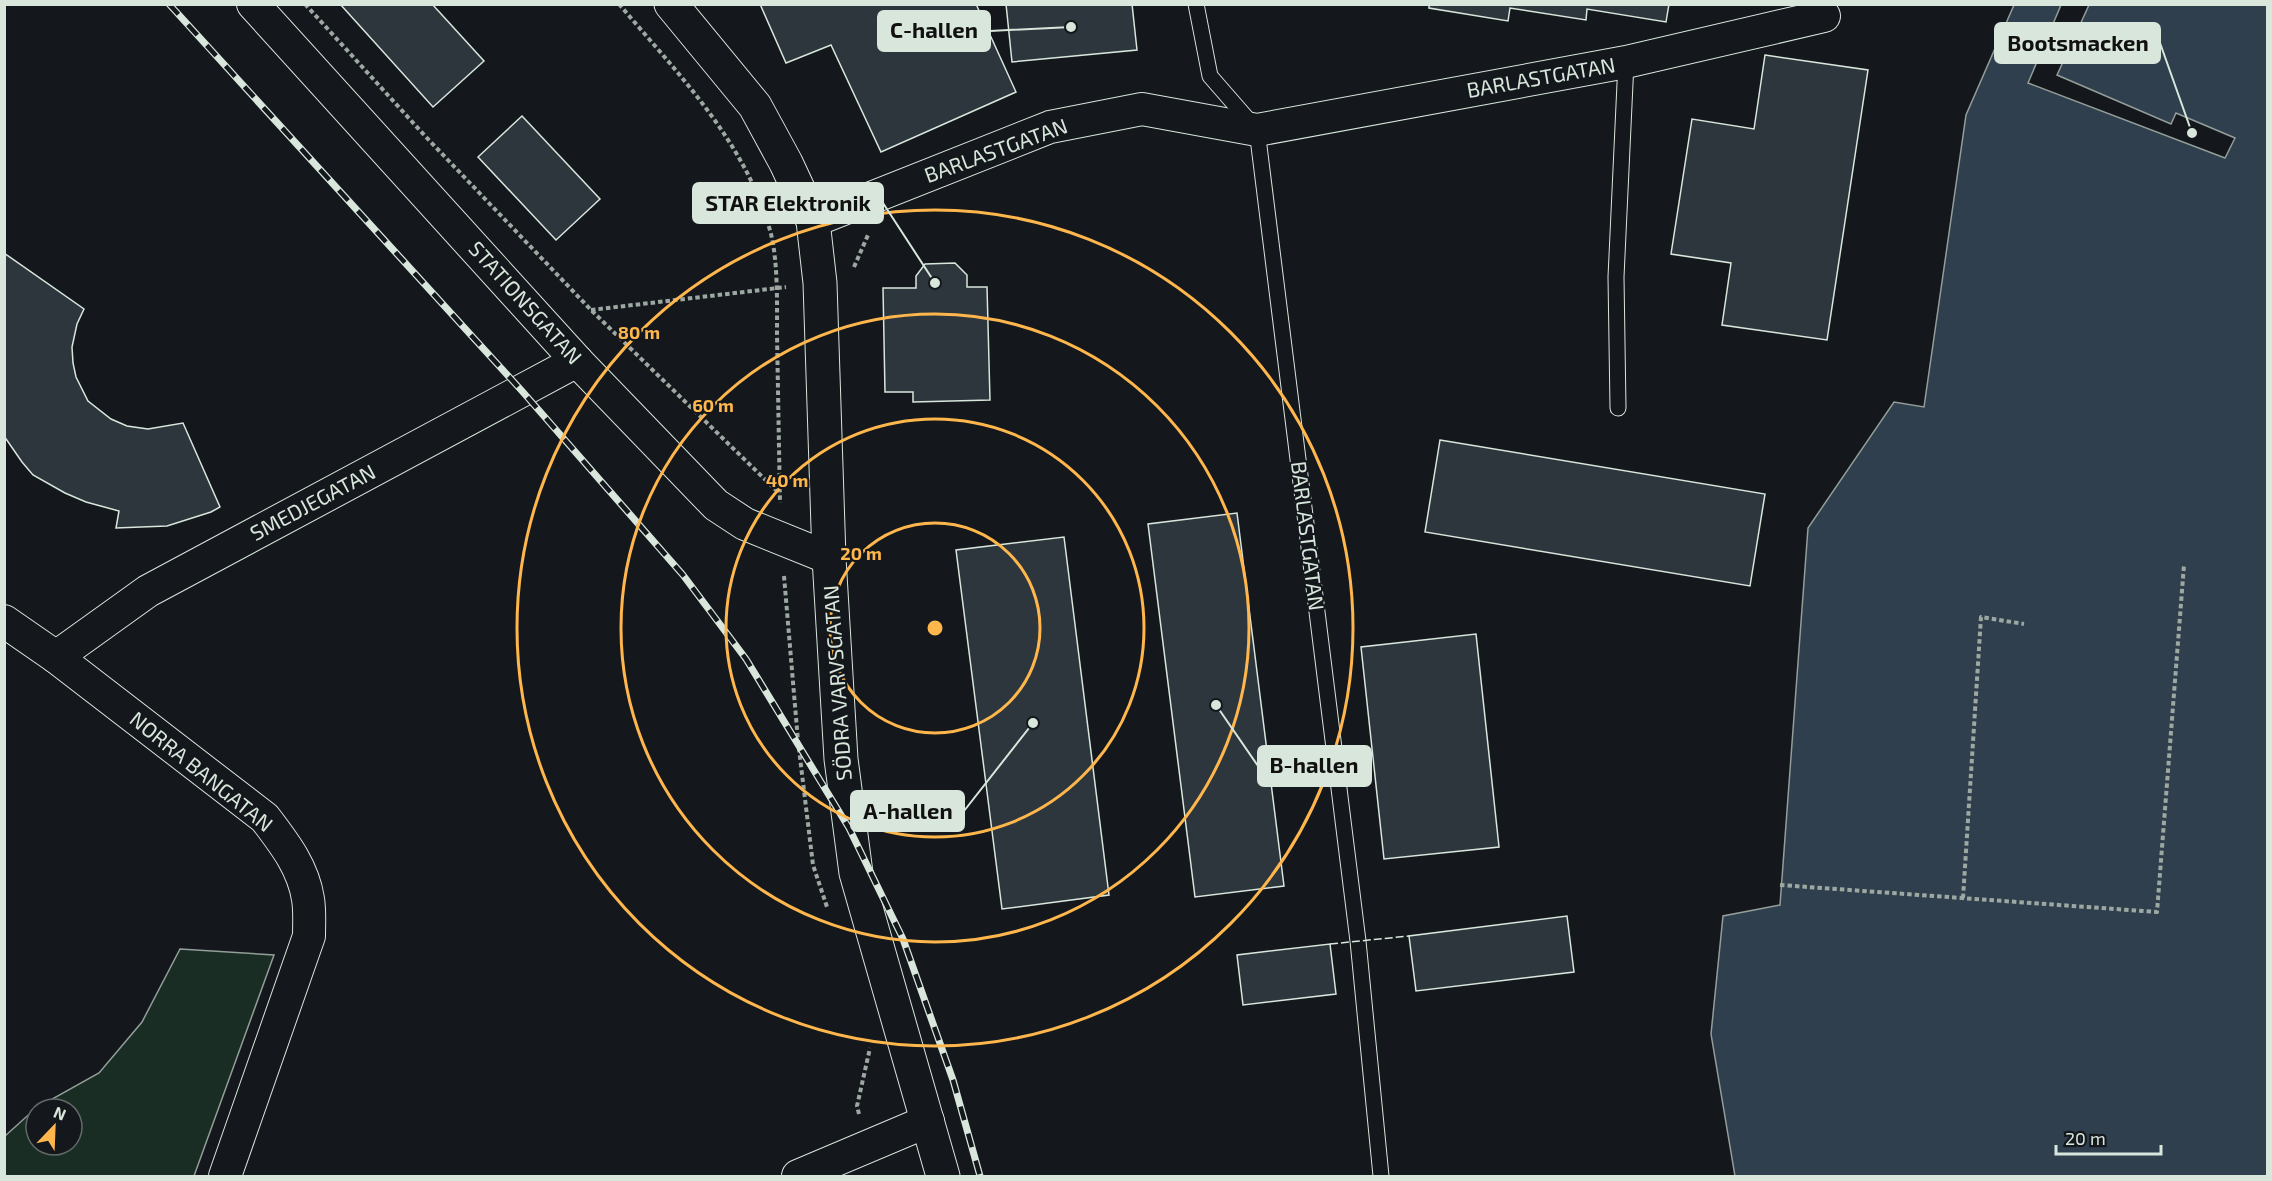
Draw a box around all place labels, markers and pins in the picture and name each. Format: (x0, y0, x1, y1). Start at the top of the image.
callout: C-hallen (878, 11, 990, 51)
callout: Bootsmacken (1995, 23, 2160, 63)
callout: STAR Elektronik (693, 183, 883, 223)
centre of rings (925, 618, 945, 638)
callout: B-hallen (1258, 746, 1371, 786)
callout: A-hallen (851, 791, 964, 831)

